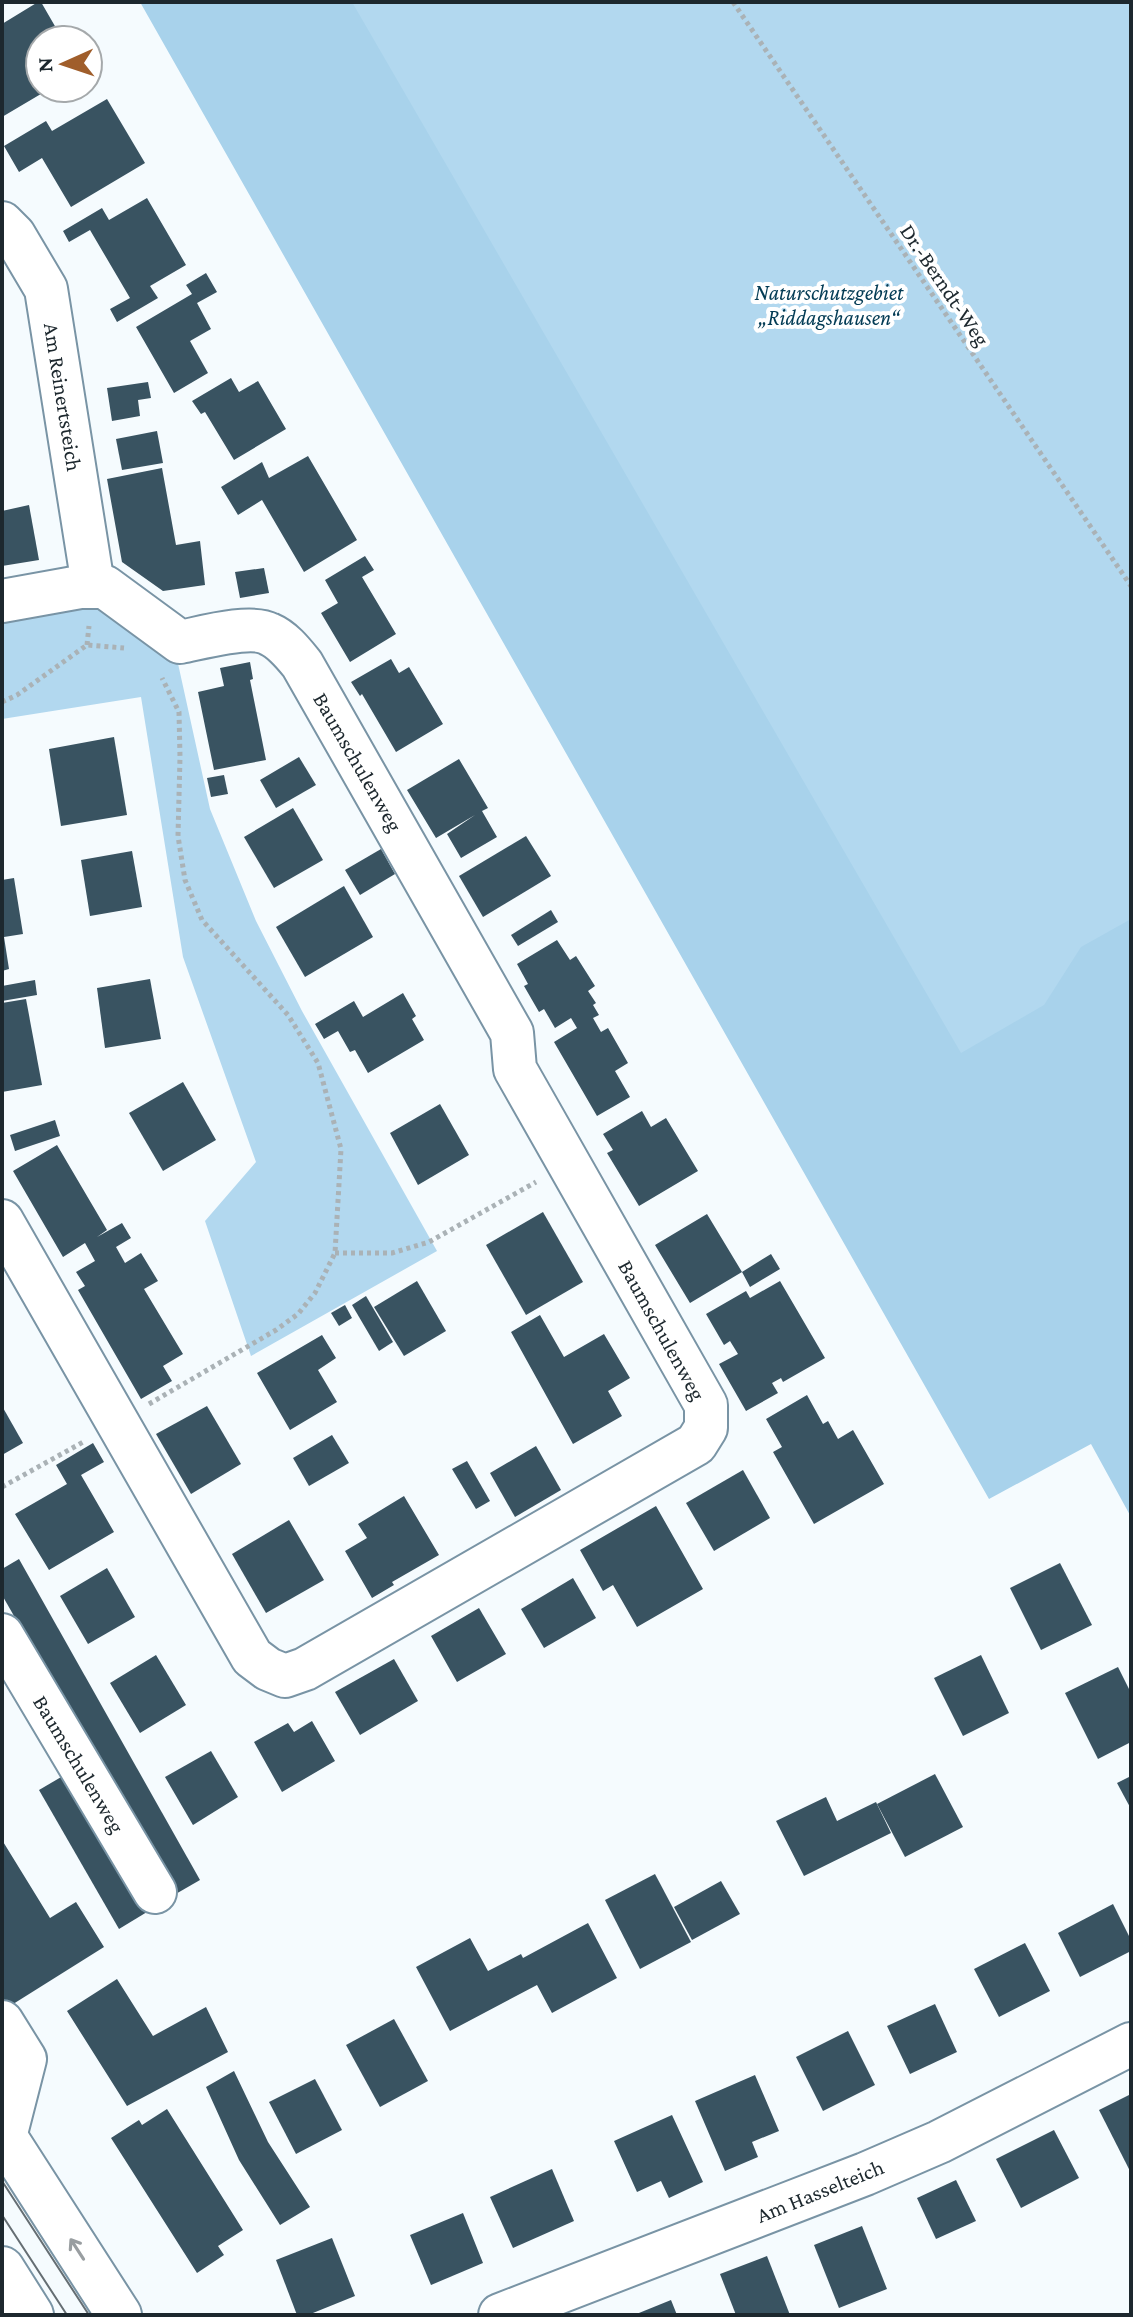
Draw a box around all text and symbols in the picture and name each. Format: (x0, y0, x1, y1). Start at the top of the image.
north arrow (24, 24, 104, 104)
text: N (32, 57, 57, 73)
street label: Dr.-Berndt-Weg (895, 219, 995, 351)
park label: Naturschutzgebiet „Riddagshausen“ (754, 280, 904, 330)
street label: Am Reinertsteich (39, 321, 87, 473)
street label: Baumschulenweg (308, 688, 408, 836)
street label: Baumschulenweg (613, 1256, 711, 1405)
street label: Baumschulenweg (28, 1691, 130, 1838)
street label: Am Hasselteich (753, 2154, 887, 2228)
one-way arrow (68, 2239, 85, 2261)

